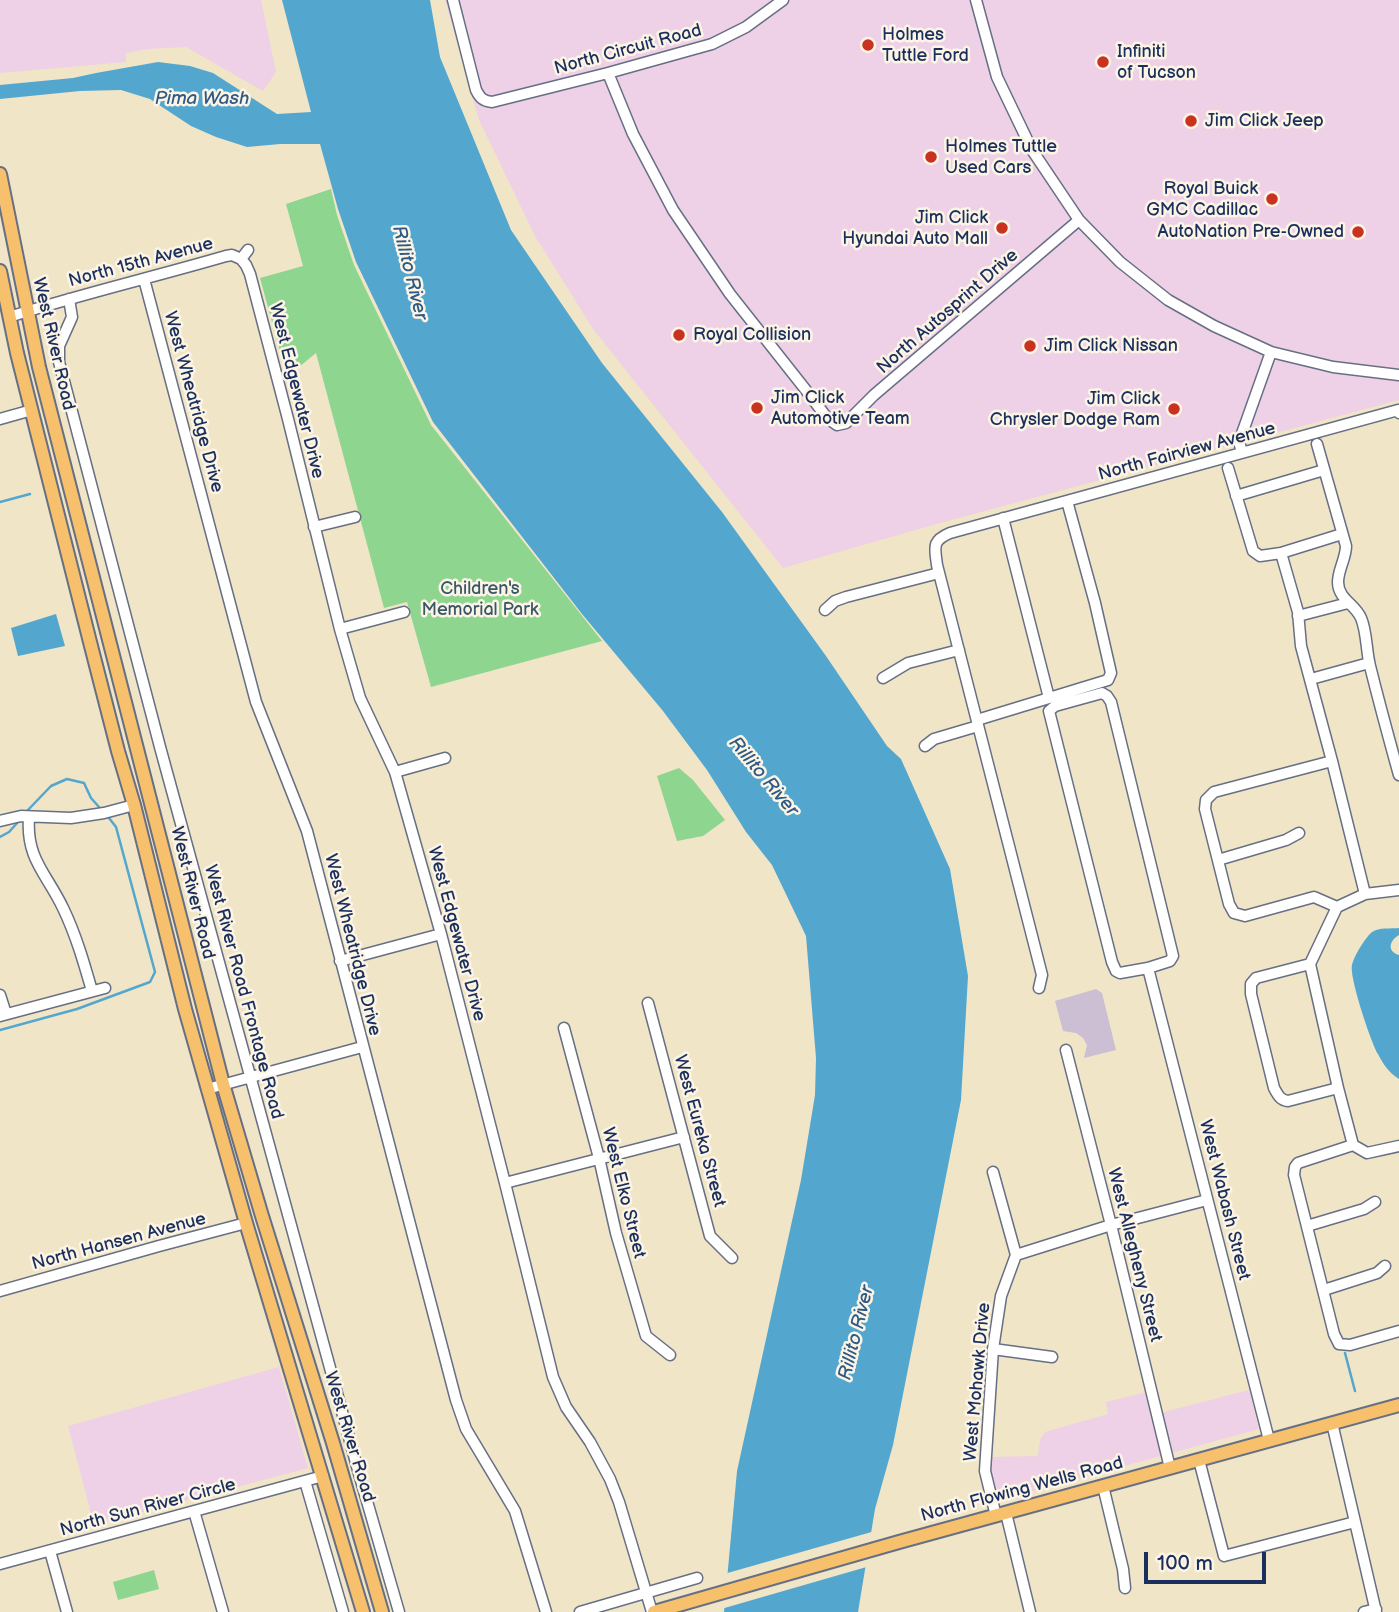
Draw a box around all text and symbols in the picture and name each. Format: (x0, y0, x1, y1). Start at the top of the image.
street label: North Circuit Road (552, 20, 704, 80)
place label: Holmes Tuttle Ford (882, 24, 969, 66)
marker: Holmes Tuttle Ford (860, 37, 876, 53)
place label: Infiniti of Tucson (1117, 41, 1196, 84)
marker: Infiniti of Tucson (1095, 54, 1111, 70)
water label: Pima Wash (155, 88, 249, 110)
place label: Jim Click Jeep (1205, 110, 1324, 132)
marker: Jim Click Jeep (1183, 113, 1199, 129)
place label: Holmes Tuttle Used Cars (945, 136, 1057, 178)
marker: Holmes Tuttle Used Cars (923, 149, 939, 165)
place label: Royal Buick GMC Cadillac (1146, 178, 1258, 220)
marker: Royal Buick GMC Cadillac (1264, 191, 1280, 207)
place label: Jim Click Hyundai Auto Mall (842, 207, 988, 249)
marker: Jim Click Hyundai Auto Mall (994, 220, 1010, 236)
place label: AutoNation Pre-Owned (1158, 221, 1344, 243)
water label: Rillito River (386, 223, 432, 323)
marker: AutoNation Pre-Owned (1350, 224, 1366, 240)
street label: North 15th Avenue (66, 233, 216, 293)
street label: North Autosprint Drive (873, 245, 1023, 379)
street label: West River Road (27, 275, 79, 413)
street label: West Edgewater Drive (264, 301, 328, 481)
street label: West Wheatridge Drive (158, 309, 228, 495)
place label: Royal Collision (693, 324, 811, 346)
marker: Royal Collision (671, 327, 687, 343)
place label: Jim Click Nissan (1044, 335, 1178, 357)
marker: Jim Click Nissan (1022, 338, 1038, 354)
place label: Jim Click Automotive Team (771, 387, 910, 430)
place label: Jim Click Chrysler Dodge Ram (990, 388, 1160, 430)
marker: Jim Click Automotive Team (749, 400, 765, 416)
marker: Jim Click Chrysler Dodge Ram (1166, 401, 1182, 417)
street label: North Fairview Avenue (1096, 418, 1278, 486)
park label: Children's Memorial Park (421, 578, 539, 620)
water label: Rillito River (723, 733, 803, 821)
street label: West River Road (165, 825, 219, 961)
street label: West Edgewater Drive (422, 844, 490, 1024)
street label: West Wheatridge Drive (319, 852, 385, 1038)
street label: West River Road Frontage Road (199, 862, 287, 1122)
street label: West Eureka Street (668, 1053, 730, 1209)
street label: West Wabash Street (1194, 1118, 1254, 1282)
street label: West Elko Street (596, 1125, 650, 1261)
street label: West Allegheny Street (1102, 1166, 1166, 1344)
street label: North Hansen Avenue (30, 1208, 208, 1276)
water label: Rillito River (834, 1283, 880, 1383)
street label: West Mohawk Drive (960, 1302, 996, 1462)
street label: West River Road (319, 1369, 379, 1505)
street label: North Flowing Wells Road (918, 1453, 1126, 1527)
street label: North Sun River Circle (58, 1474, 238, 1542)
scale bar (1147, 1538, 1270, 1582)
text: 100 m (1157, 1551, 1213, 1576)

